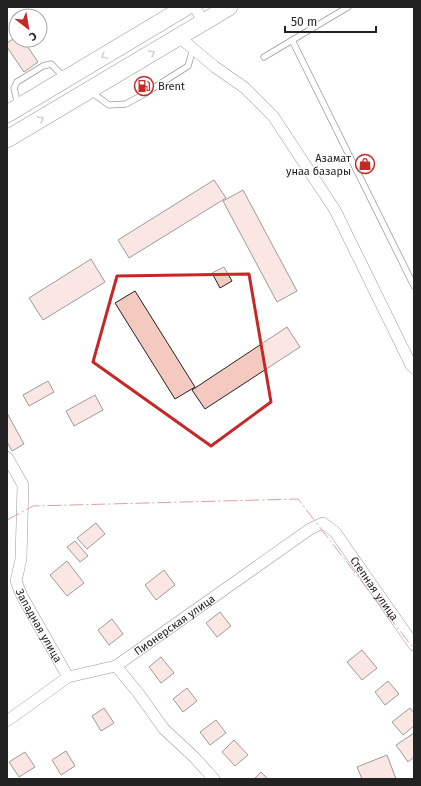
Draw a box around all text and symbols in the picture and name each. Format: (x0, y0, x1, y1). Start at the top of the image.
north arrow (8, 8, 48, 48)
scale bar (285, 8, 376, 34)
text: 50 m (291, 15, 317, 29)
text: С (26, 29, 39, 44)
one-way arrow (148, 50, 155, 57)
one-way arrow (101, 51, 108, 58)
fuel station icon: Brent (133, 75, 155, 97)
place label: Brent (158, 80, 185, 93)
one-way arrow (37, 117, 44, 124)
place label: Азамат унаа базары (286, 152, 351, 178)
shop icon: Азамат унаа базары (354, 153, 376, 175)
street label: Степная улица (347, 554, 401, 623)
street label: Западная улица (13, 587, 64, 665)
street label: Пионерская улица (132, 592, 218, 658)

